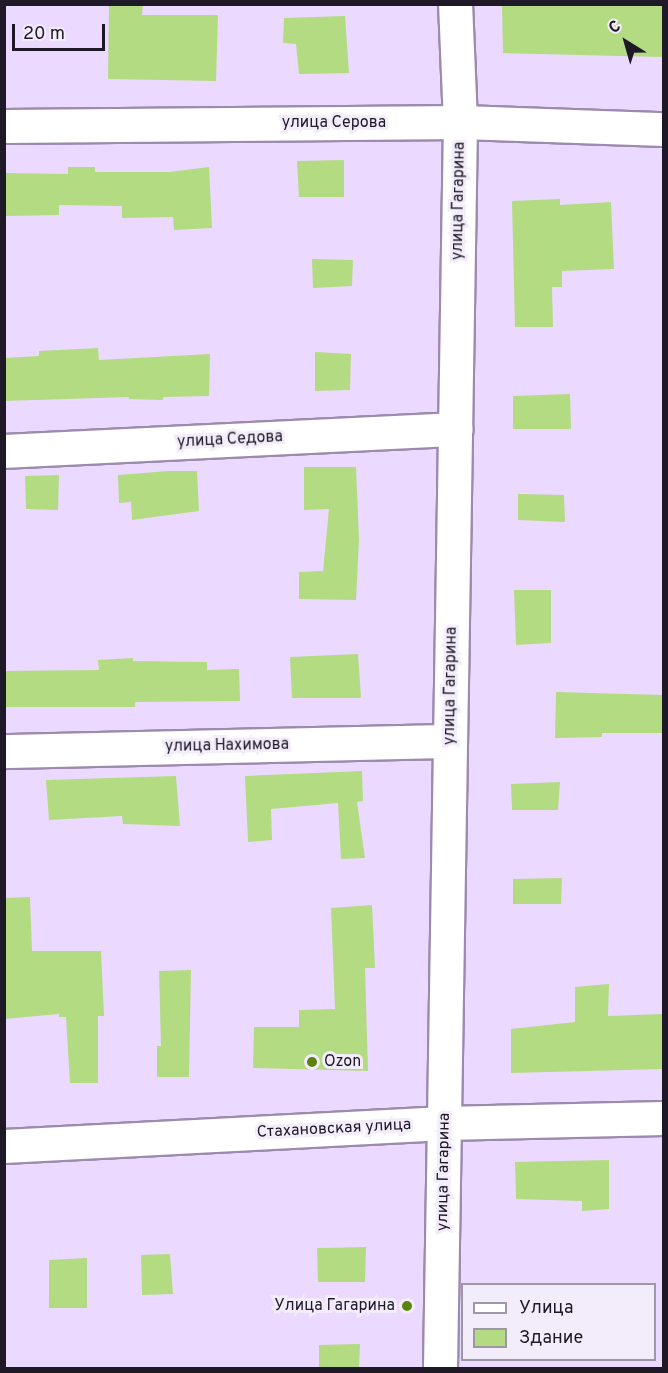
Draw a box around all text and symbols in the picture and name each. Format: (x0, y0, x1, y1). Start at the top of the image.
scale bar (15, 12, 108, 50)
north arrow (596, 12, 656, 72)
text: С (605, 17, 625, 39)
text: 20 m (23, 23, 65, 46)
street label: улица Серова (282, 113, 386, 133)
street label: улица Гагарина (448, 142, 470, 260)
street label: улица Седова (177, 428, 283, 452)
street label: улица Гагарина (440, 627, 462, 745)
street label: улица Нахимова (165, 735, 289, 757)
place label: Ozon (324, 1052, 361, 1072)
marker: Ozon (305, 1055, 319, 1069)
street label: улица Гагарина (433, 1113, 455, 1231)
street label: Стахановская улица (256, 1115, 412, 1143)
legend (461, 1283, 656, 1361)
place label: Улица Гагарина (274, 1296, 395, 1316)
text: Улица (519, 1297, 573, 1320)
marker: Улица Гагарина (400, 1299, 414, 1313)
text: Здание (519, 1327, 583, 1350)

